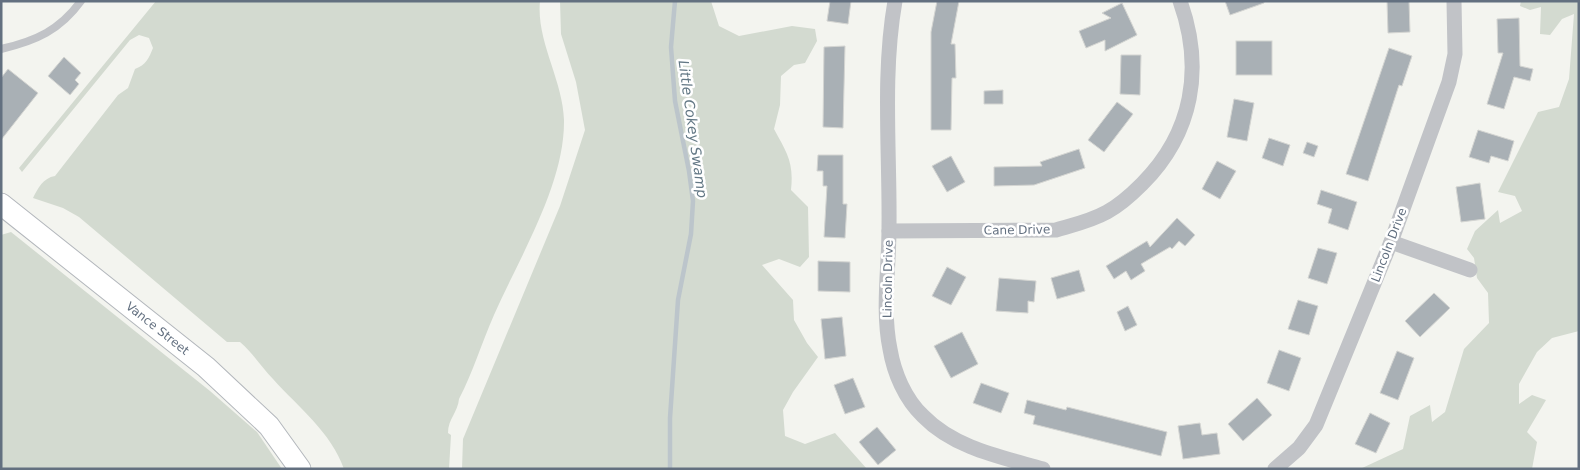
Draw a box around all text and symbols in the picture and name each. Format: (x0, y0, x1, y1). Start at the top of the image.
water label: Little Cokey Swamp (675, 59, 711, 199)
street label: Lincoln Drive (1368, 206, 1410, 284)
street label: Cane Drive (984, 222, 1050, 238)
street label: Lincoln Drive (880, 240, 896, 318)
street label: Vance Street (123, 299, 192, 358)

